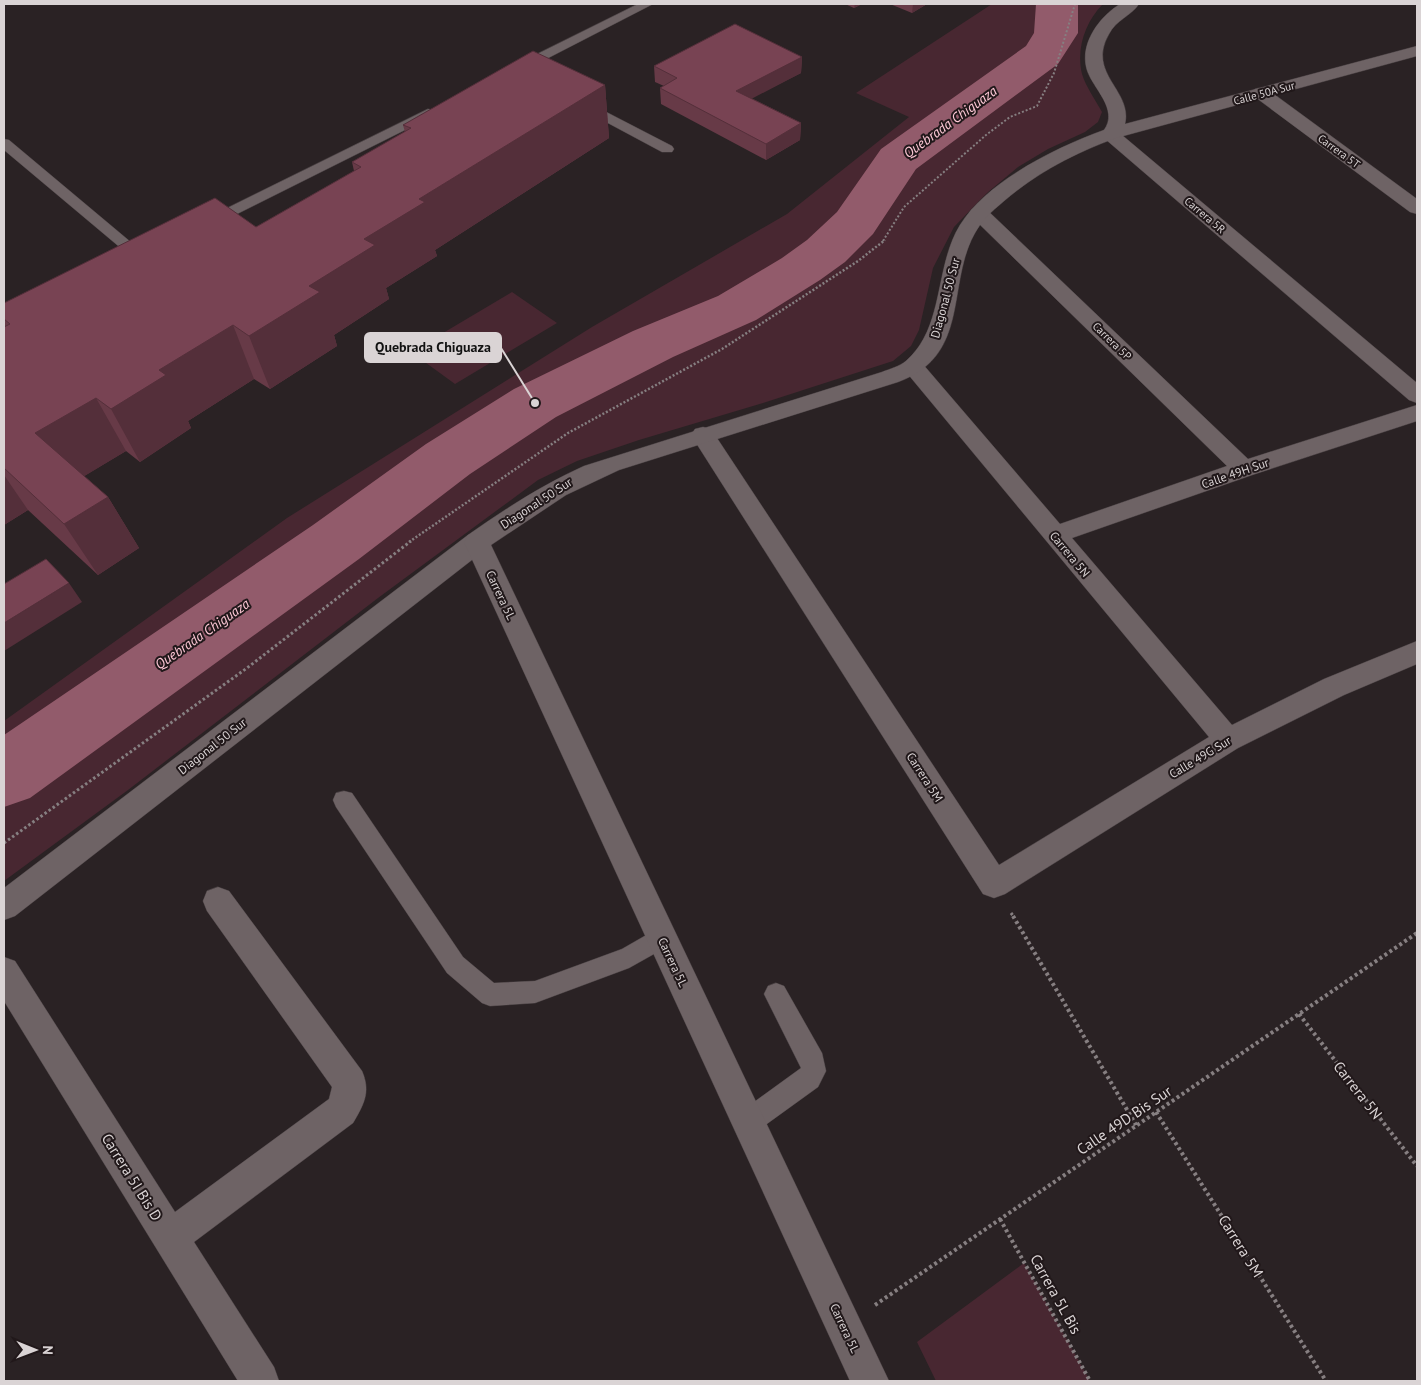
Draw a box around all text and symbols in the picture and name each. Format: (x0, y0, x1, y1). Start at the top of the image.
street label: Calle 50A Sur (1232, 78, 1296, 108)
water label: Quebrada Chiguaza (900, 82, 1000, 162)
street label: Carrera 5T (1315, 131, 1363, 171)
street label: Carrera 5R (1182, 194, 1229, 236)
street label: Diagonal 50 Sur (927, 256, 963, 340)
street label: Carrera 5P (1090, 319, 1134, 363)
callout: Quebrada Chiguaza (365, 333, 501, 362)
text: Quebrada Chiguaza (375, 338, 491, 356)
street label: Calle 49H Sur (1199, 454, 1271, 492)
street label: Diagonal 50 Sur (497, 474, 575, 532)
street label: Carrera 5N (1047, 528, 1093, 580)
street label: Carrera 5L (483, 568, 519, 622)
water label: Quebrada Chiguaza (151, 595, 253, 673)
street label: Diagonal 50 Sur (175, 715, 249, 777)
street label: Calle 49G Sur (1166, 733, 1234, 781)
street label: Carrera 5M (903, 749, 947, 805)
street label: Carrera 5L (655, 935, 691, 989)
street label: Carrera 5N (1329, 1057, 1387, 1123)
street label: Calle 49D Bis Sur (1073, 1081, 1175, 1159)
street label: Carrera 5I Bis D (98, 1130, 166, 1224)
street label: Carrera 5M (1214, 1211, 1268, 1281)
street label: Carrera 5L Bis (1026, 1251, 1086, 1337)
street label: Carrera 5L (827, 1301, 863, 1355)
north arrow (10, 1325, 60, 1375)
text: N (39, 1345, 57, 1355)

